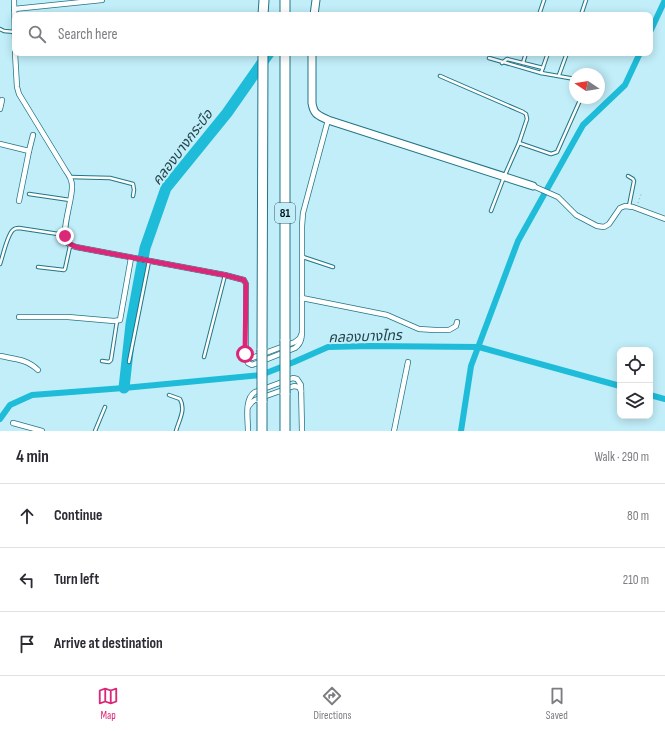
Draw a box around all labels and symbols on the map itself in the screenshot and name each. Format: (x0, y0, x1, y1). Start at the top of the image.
north arrow (569, 68, 605, 104)
water label: คลองบางกระบือ (148, 105, 217, 188)
road number: 81 (275, 203, 295, 223)
route end (56, 227, 74, 245)
water label: คลองบางไทร (328, 327, 403, 346)
route start (236, 345, 254, 363)

